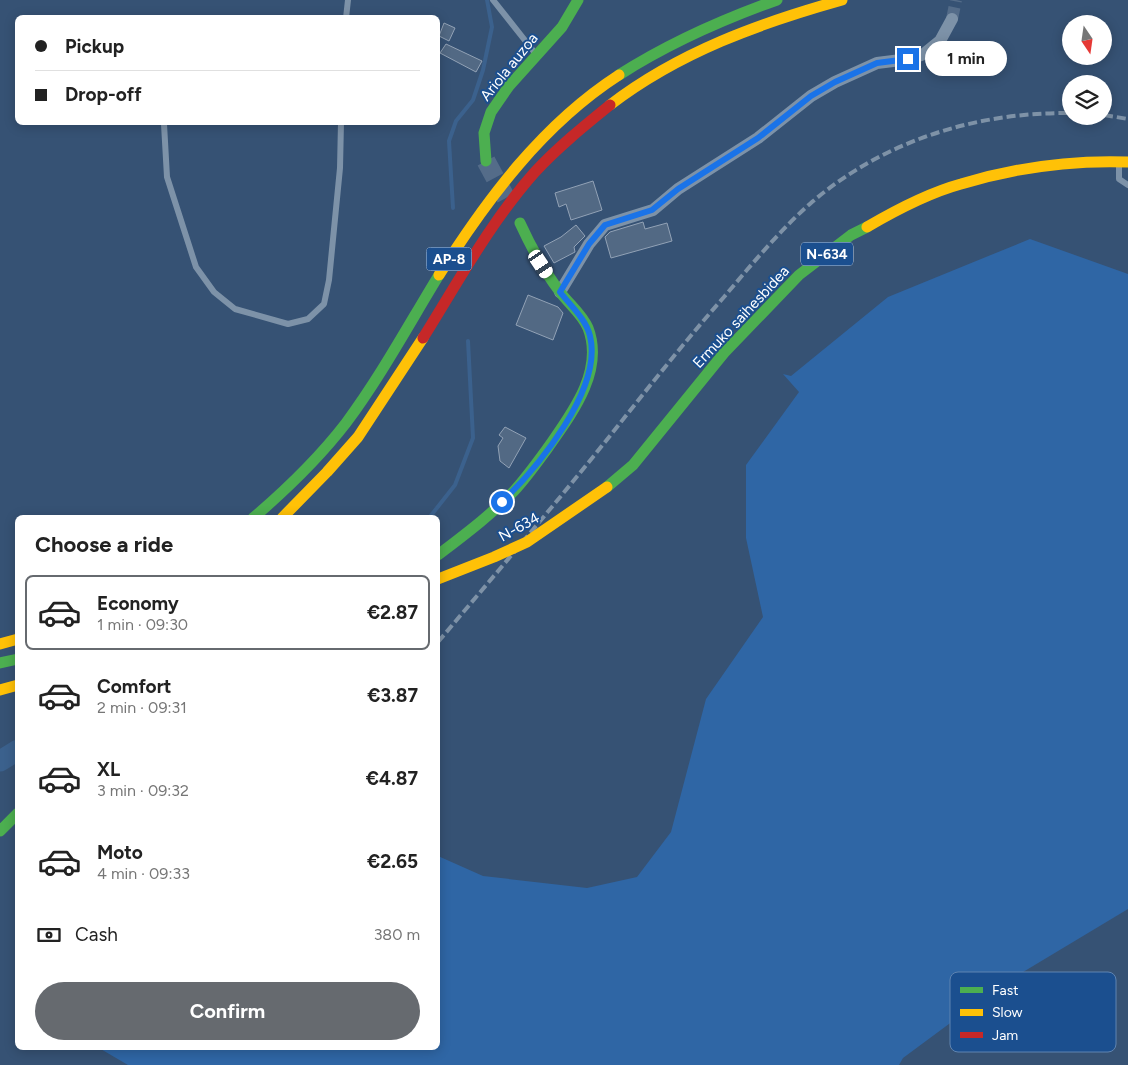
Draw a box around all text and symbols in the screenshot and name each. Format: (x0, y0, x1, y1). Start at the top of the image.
north arrow (1062, 15, 1112, 65)
map controls (1062, 15, 1112, 125)
street label: Ariola auzoa (476, 30, 542, 104)
text: Pickup (65, 35, 124, 58)
callout: 1 min (926, 42, 1008, 76)
route end (897, 48, 919, 70)
text: 1 min (947, 49, 985, 68)
button: layers (1062, 75, 1112, 125)
text: Drop-off (65, 83, 142, 106)
road number: N-634 (801, 242, 853, 266)
car (526, 247, 555, 281)
road number: AP-8 (426, 248, 472, 270)
street label: Ermuko saihesbidea (689, 262, 793, 372)
route start (491, 491, 513, 513)
street label: N-634 (495, 509, 543, 545)
text: Choose a ride (35, 531, 173, 558)
icon: car (37, 590, 82, 635)
text: Economy (97, 592, 179, 615)
text: €2.87 (367, 601, 418, 624)
text: 1 min · 09:30 (97, 615, 188, 634)
icon: car (37, 673, 82, 718)
text: Comfort (97, 675, 172, 698)
text: €3.87 (367, 684, 418, 707)
text: 2 min · 09:31 (97, 698, 187, 717)
icon: car (37, 756, 82, 801)
text: XL (97, 758, 120, 781)
text: €4.87 (366, 767, 418, 790)
text: 3 min · 09:32 (97, 781, 189, 800)
icon: car (37, 839, 82, 884)
text: Moto (97, 841, 143, 864)
text: €2.65 (367, 850, 418, 873)
text: 4 min · 09:33 (97, 864, 190, 883)
icon: cash (35, 921, 63, 949)
text: Cash (75, 923, 118, 946)
text: 380 m (374, 925, 420, 944)
legend (950, 972, 1116, 1052)
button: Confirm (35, 982, 420, 1040)
text: Fast (992, 982, 1018, 999)
text: Slow (992, 1004, 1023, 1021)
text: Jam (992, 1027, 1018, 1044)

